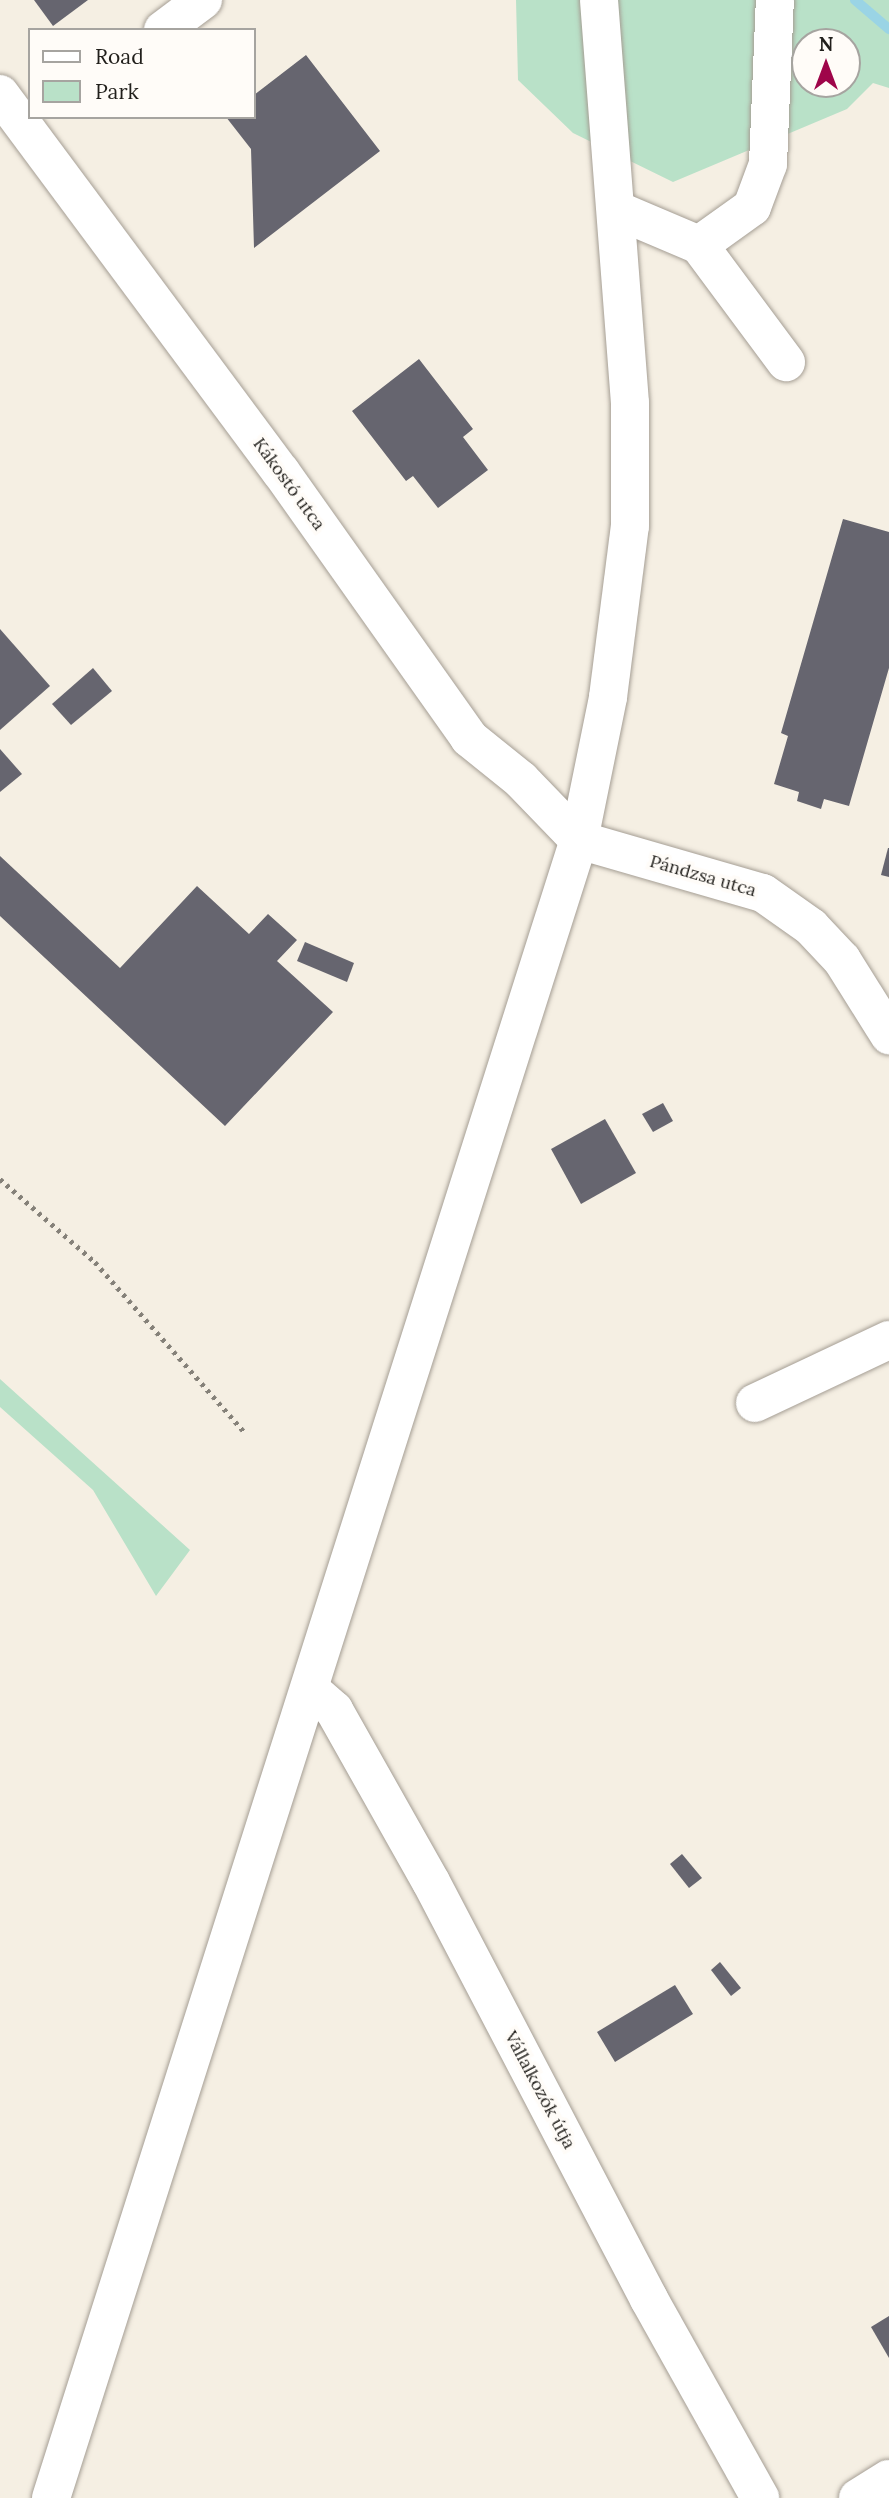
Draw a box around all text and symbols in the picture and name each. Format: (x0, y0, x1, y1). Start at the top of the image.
legend (28, 28, 256, 119)
north arrow (791, 28, 861, 98)
text: N (819, 32, 833, 56)
text: Road (95, 43, 144, 70)
text: Park (95, 78, 139, 105)
street label: Kákostó utca (248, 434, 330, 534)
street label: Pándzsa utca (647, 850, 759, 902)
street label: Vállalkozók útja (500, 2027, 580, 2153)

